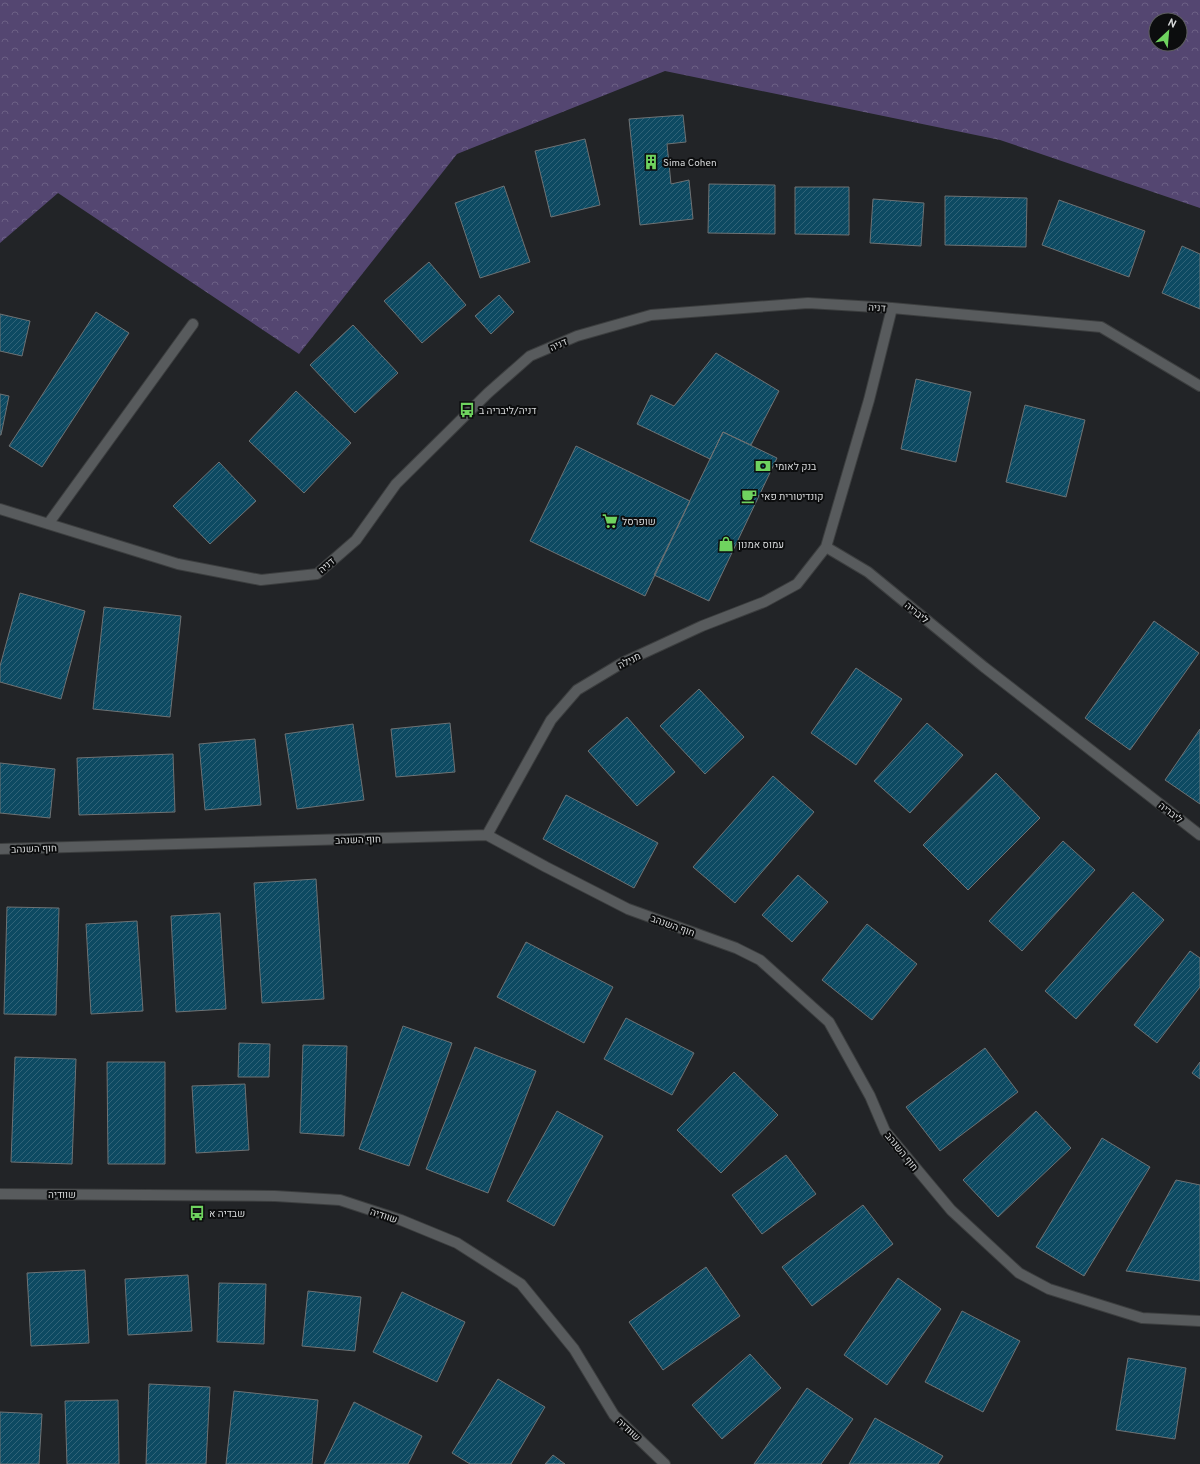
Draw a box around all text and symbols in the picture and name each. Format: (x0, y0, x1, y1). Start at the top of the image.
north arrow (1148, 12, 1188, 52)
text: N (1165, 16, 1179, 32)
building icon: Sima Cohen (642, 153, 660, 171)
place label: Sima Cohen (663, 157, 717, 170)
street label: דניה (868, 302, 886, 315)
street label: דניה (548, 336, 569, 355)
bus stop icon: דניה/ליבריה ב (458, 401, 476, 419)
place label: דניה/ליבריה ב (479, 405, 536, 418)
bank icon: בנק לאומי (754, 457, 772, 475)
place label: בנק לאומי (775, 461, 817, 474)
cafe icon: קונדיטורית פאי (740, 487, 758, 505)
place label: קונדיטורית פאי (761, 491, 823, 504)
supermarket icon: שופרסל (601, 512, 619, 530)
place label: שופרסל (622, 516, 656, 529)
shop icon: עמוס אמנון (717, 535, 735, 553)
place label: עמוס אמנון (738, 539, 784, 552)
street label: דניה (316, 556, 338, 577)
street label: ליבריה (901, 600, 931, 627)
street label: מנילה (616, 650, 643, 673)
street label: ליבריה (1155, 800, 1185, 827)
street label: חוף השנהב (335, 833, 381, 848)
street label: חוף השנהב (11, 842, 57, 857)
street label: חוף השנהב (649, 912, 696, 940)
street label: חוף השנהב (881, 1130, 920, 1174)
street label: שוודיה (48, 1189, 76, 1202)
bus stop icon: שבדיה א (188, 1204, 206, 1222)
street label: שוודיה (368, 1206, 399, 1227)
place label: שבדיה א (209, 1208, 245, 1221)
street label: שוודיה (613, 1416, 643, 1444)

